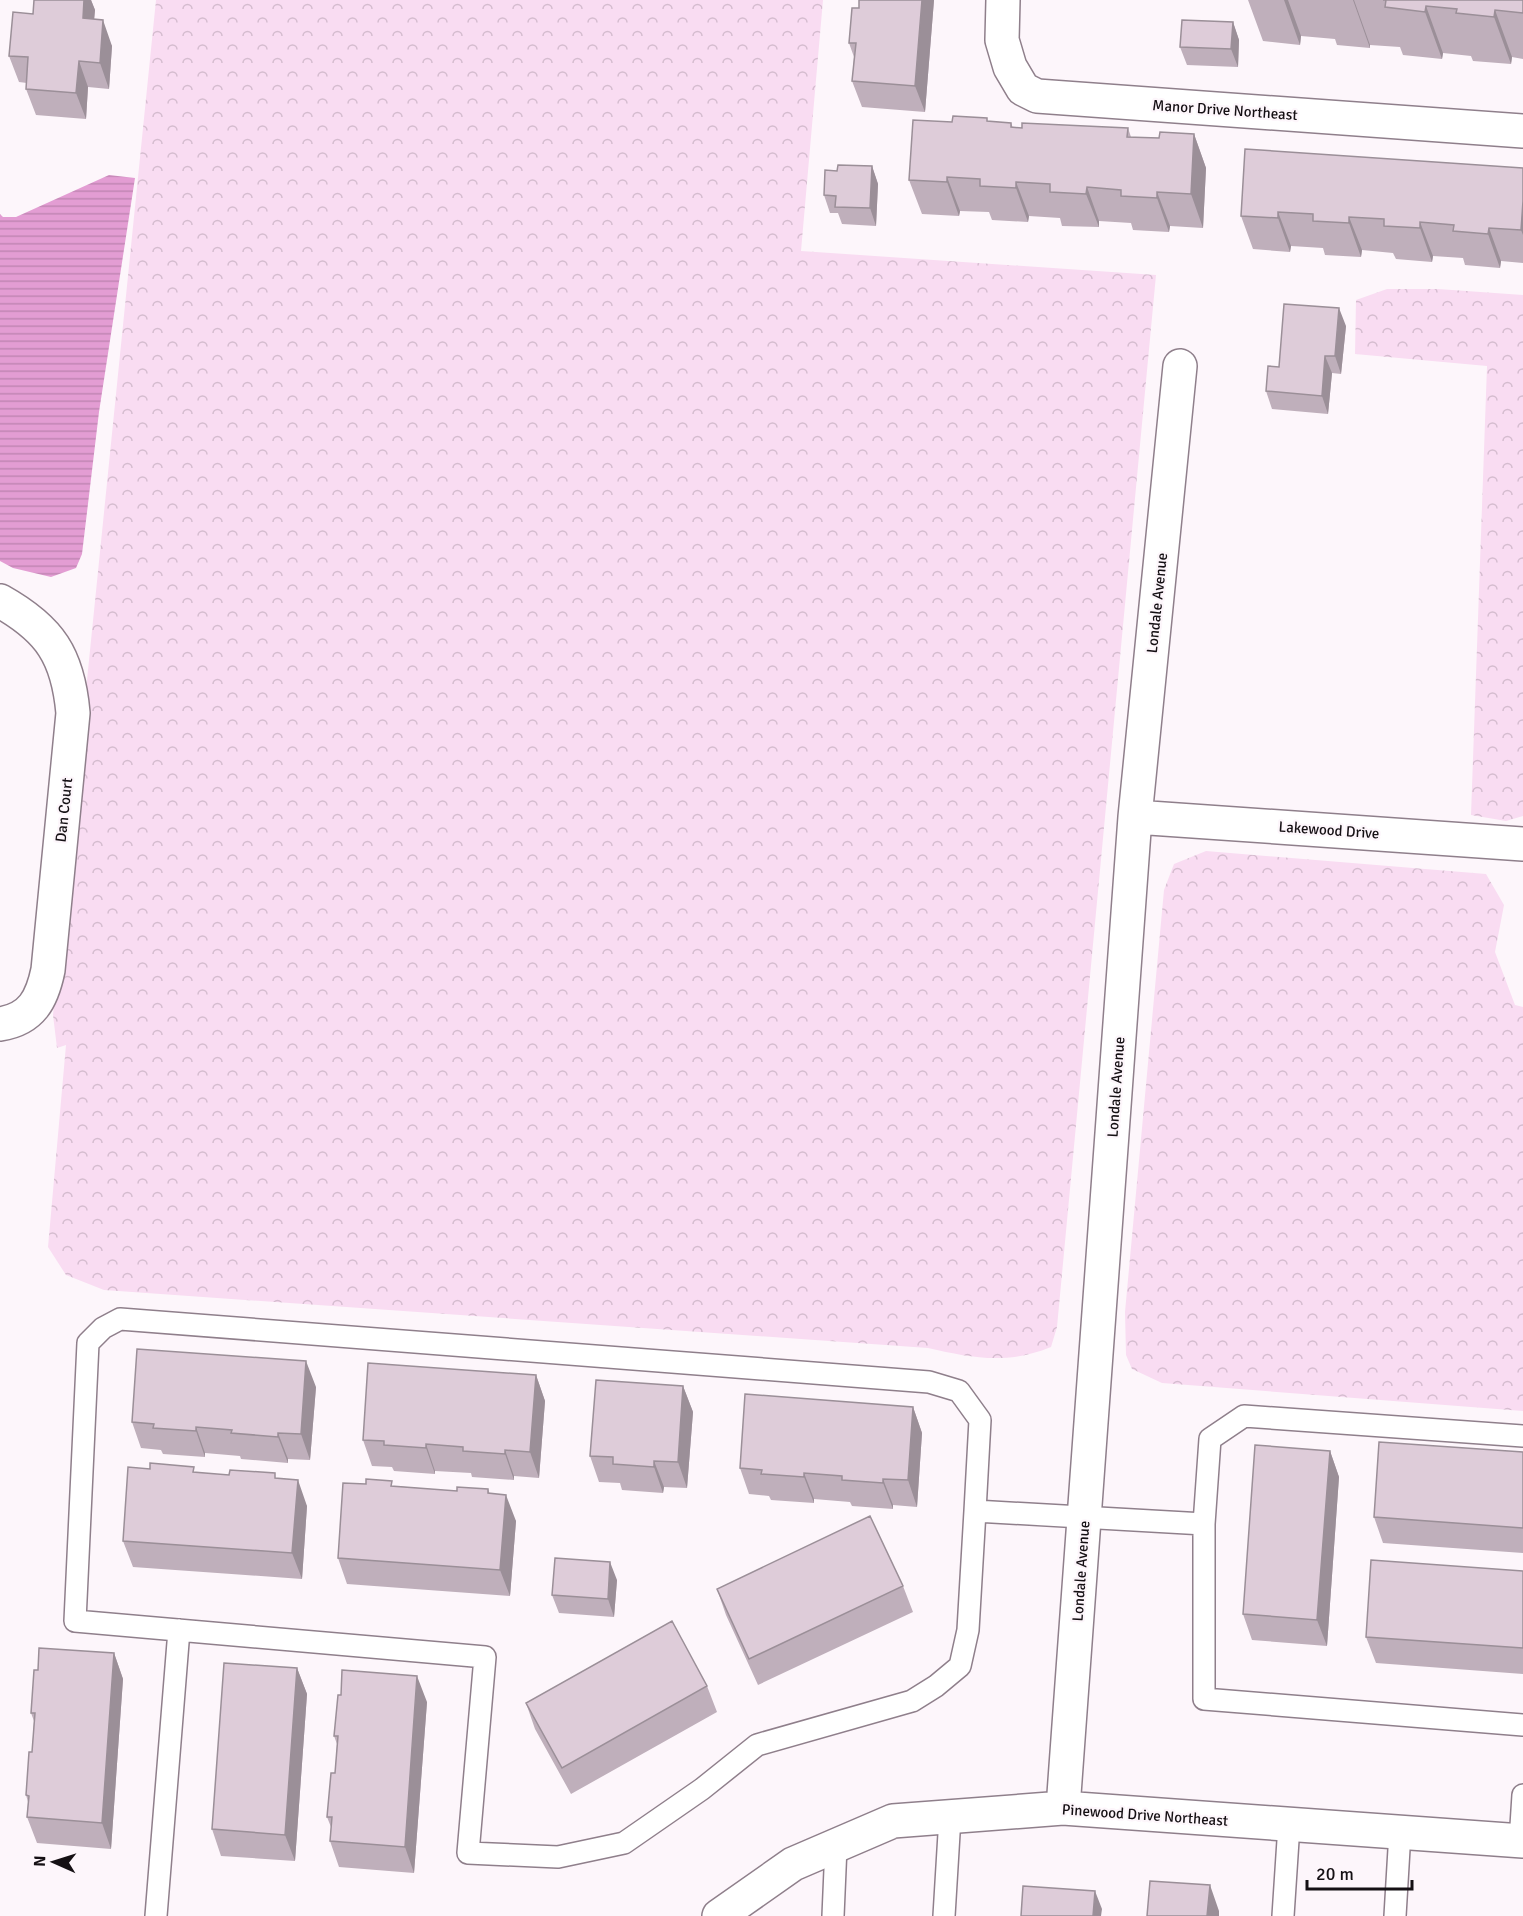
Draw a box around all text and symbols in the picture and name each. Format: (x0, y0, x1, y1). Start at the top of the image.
street label: Manor Drive Northeast (1152, 96, 1298, 124)
street label: Londale Avenue (1143, 552, 1171, 654)
street label: Dan Court (52, 777, 76, 843)
street label: Lakewood Drive (1278, 818, 1380, 842)
street label: Londale Avenue (1104, 1036, 1128, 1138)
street label: Londale Avenue (1069, 1520, 1093, 1622)
street label: Pinewood Drive Northeast (1061, 1800, 1229, 1830)
north arrow (24, 1832, 84, 1892)
scale bar (1307, 1853, 1412, 1891)
text: N (30, 1855, 50, 1867)
text: 20 m (1316, 1863, 1354, 1885)

